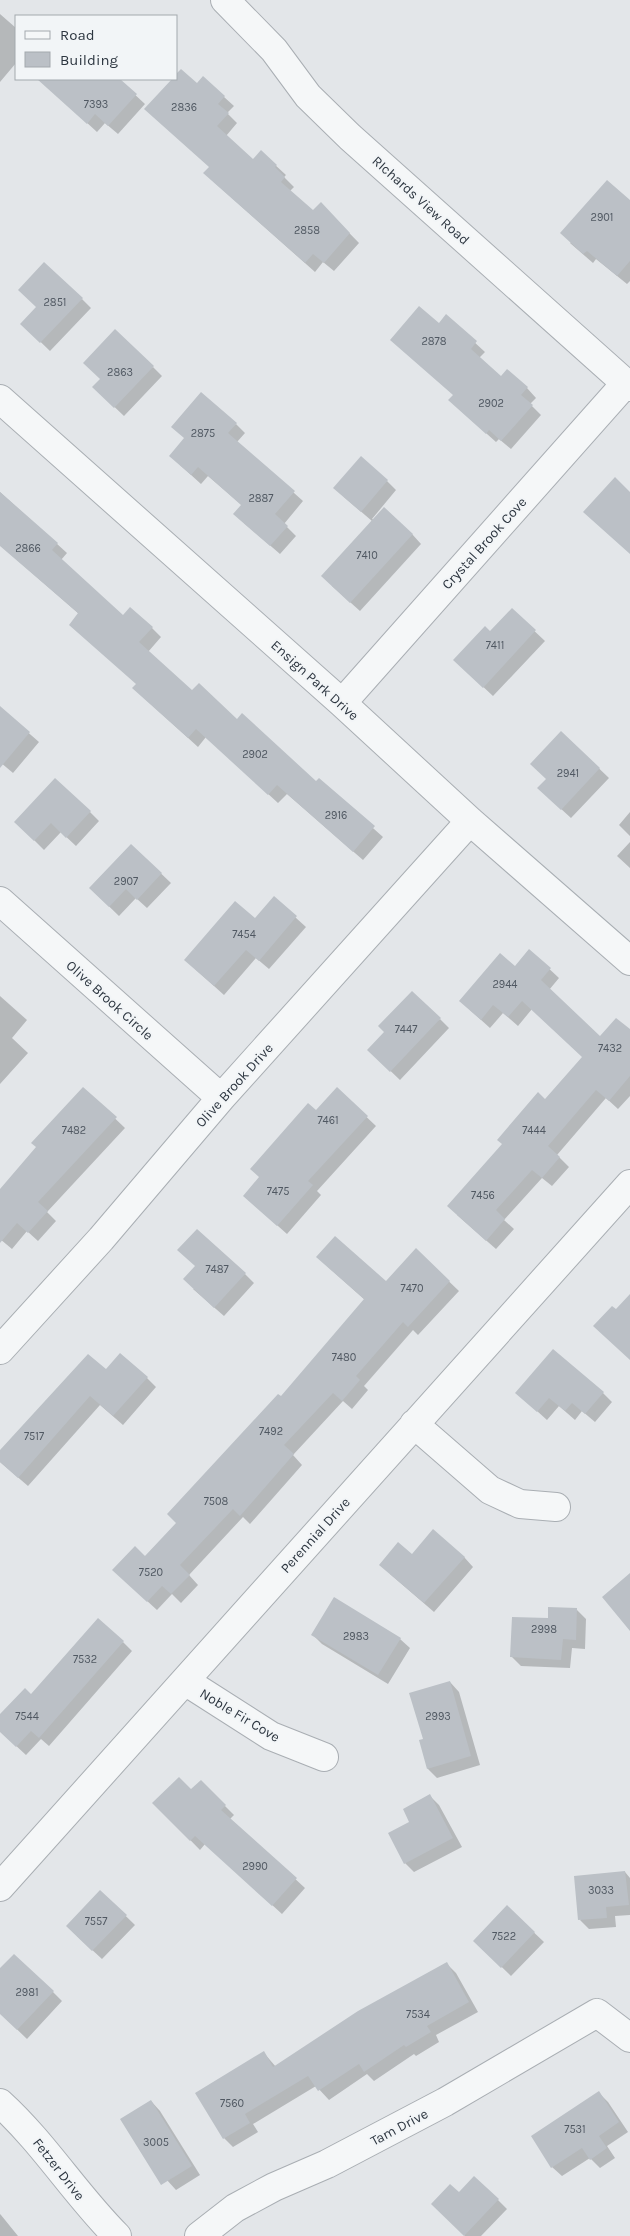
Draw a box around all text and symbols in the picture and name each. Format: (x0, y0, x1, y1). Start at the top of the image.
legend (15, 15, 178, 80)
text: Road (60, 26, 95, 44)
text: Building (60, 51, 118, 69)
house number: 7393 (84, 98, 108, 111)
house number: 2836 (171, 101, 197, 114)
street label: RIchards View Road (369, 152, 473, 248)
house number: 2901 (591, 211, 613, 224)
house number: 2858 (294, 224, 320, 237)
house number: 2851 (44, 296, 66, 309)
house number: 2878 (421, 335, 447, 348)
house number: 2863 (107, 366, 133, 379)
house number: 2902 (478, 397, 504, 410)
house number: 2875 (191, 427, 215, 440)
house number: 2887 (248, 492, 274, 505)
street label: Crystal Brook Cove (438, 494, 530, 593)
house number: 2866 (15, 542, 41, 555)
house number: 7410 (356, 549, 378, 562)
street label: Ensign Park Drive (267, 637, 362, 724)
house number: 7411 (486, 639, 504, 652)
house number: 2902 (242, 748, 268, 761)
house number: 2941 (557, 767, 579, 780)
house number: 2916 (325, 809, 347, 822)
house number: 2907 (114, 875, 138, 888)
house number: 7454 (232, 928, 256, 941)
street label: Olive Brook Circle (63, 957, 157, 1044)
house number: 2944 (492, 978, 518, 991)
house number: 7447 (395, 1023, 417, 1036)
street label: Olive Brook Drive (192, 1040, 277, 1131)
house number: 7432 (598, 1042, 622, 1055)
house number: 7461 (317, 1114, 339, 1127)
house number: 7482 (62, 1124, 86, 1137)
house number: 7444 (522, 1124, 546, 1137)
house number: 7475 (267, 1185, 289, 1198)
house number: 7456 (471, 1189, 495, 1202)
house number: 7487 (205, 1263, 229, 1276)
house number: 7470 (400, 1282, 424, 1295)
house number: 7480 (332, 1351, 356, 1364)
house number: 7492 (259, 1425, 283, 1438)
house number: 7517 (24, 1430, 44, 1443)
street label: Perennial Drive (277, 1494, 354, 1577)
house number: 7508 (204, 1495, 229, 1508)
house number: 7520 (139, 1566, 163, 1579)
house number: 2998 (531, 1623, 557, 1636)
house number: 2983 (343, 1630, 369, 1643)
house number: 7532 (73, 1653, 97, 1666)
street label: Noble Fir Cove (197, 1685, 283, 1746)
house number: 7544 (15, 1710, 39, 1723)
house number: 2993 (425, 1710, 451, 1723)
house number: 2990 (242, 1860, 268, 1873)
house number: 3033 (588, 1884, 614, 1897)
house number: 7557 (85, 1915, 107, 1928)
house number: 7522 (492, 1930, 516, 1943)
house number: 2981 (15, 1986, 39, 1999)
house number: 7534 (406, 2008, 430, 2021)
house number: 7560 (220, 2097, 244, 2110)
street label: Tam Drive (368, 2105, 431, 2150)
house number: 7531 (564, 2123, 586, 2136)
street label: Fetzer Drive (29, 2135, 88, 2204)
house number: 3005 (143, 2136, 169, 2149)

